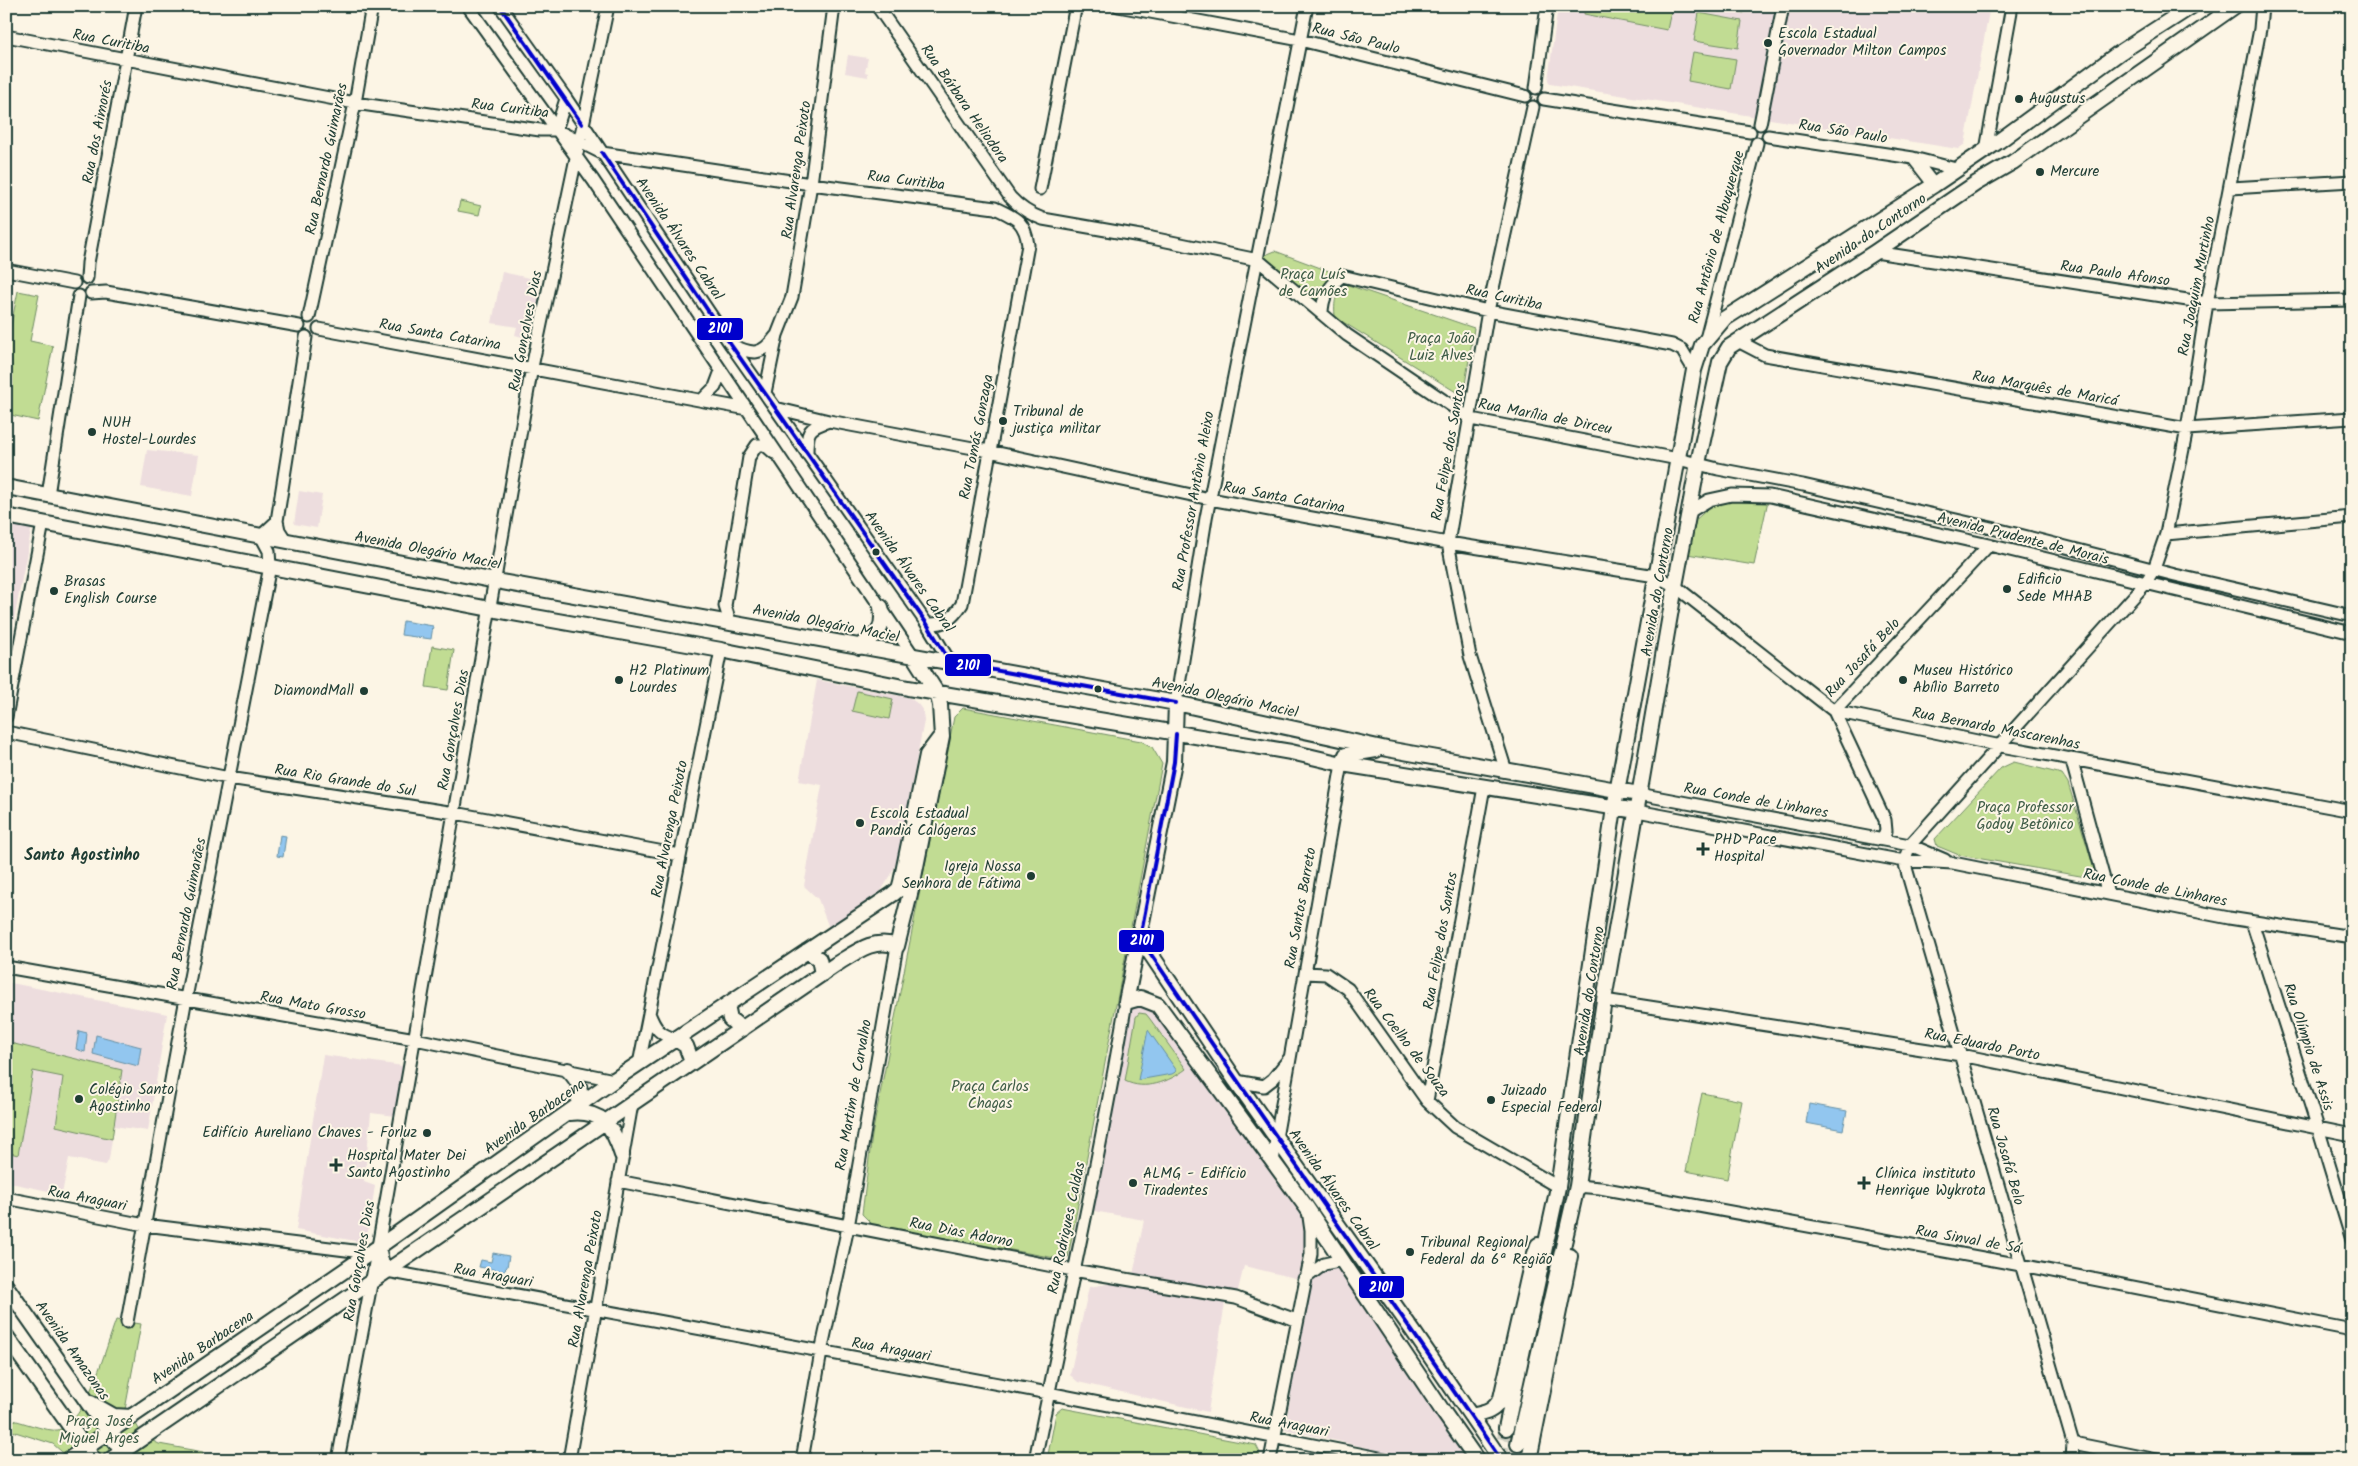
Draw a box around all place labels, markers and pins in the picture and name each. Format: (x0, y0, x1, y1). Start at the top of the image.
place label: Escola Estadual Governador Milton Campos (1778, 22, 1947, 63)
marker: Escola Estadual Governador Milton Campos (1762, 37, 1774, 49)
place label: Augustus (2029, 87, 2086, 111)
marker: Augustus (2013, 93, 2025, 105)
place label: Mercure (2050, 160, 2099, 184)
marker: Mercure (2034, 166, 2046, 178)
place label: Tribunal de justiça militar (1009, 400, 1101, 441)
place label: NUH Hostel-Lourdes (102, 411, 197, 452)
marker: Tribunal de justiça militar (997, 415, 1009, 427)
marker: NUH Hostel-Lourdes (86, 426, 98, 438)
unlabelled marker (871, 547, 881, 557)
place label: Edificio Sede MHAB (2017, 568, 2093, 609)
place label: Brasas English Course (64, 570, 157, 611)
marker: Edificio Sede MHAB (2001, 583, 2013, 595)
marker: Brasas English Course (48, 585, 60, 597)
place label: H2 Platinum Lourdes (629, 659, 709, 700)
place label: Museu Histórico Abílio Barreto (1913, 659, 2013, 700)
marker: H2 Platinum Lourdes (613, 674, 625, 686)
marker: Museu Histórico Abílio Barreto (1897, 674, 1909, 686)
place label: DiamondMall (273, 679, 354, 703)
unlabelled marker (1093, 684, 1103, 694)
marker: DiamondMall (358, 685, 370, 697)
place label: Escola Estadual Pandiá Calógeras (870, 802, 977, 843)
marker: Escola Estadual Pandiá Calógeras (854, 817, 866, 829)
place label: PHD Pace Hospital (1714, 828, 1777, 869)
marker: PHD Pace Hospital (1696, 842, 1710, 856)
place label: Igreja Nossa Senhora de Fátima (902, 855, 1021, 896)
marker: Igreja Nossa Senhora de Fátima (1025, 870, 1037, 882)
place label: Colégio Santo Agostinho (89, 1078, 174, 1119)
place label: Juizado Especial Federal (1501, 1079, 1602, 1120)
marker: Colégio Santo Agostinho (73, 1093, 85, 1105)
marker: Juizado Especial Federal (1485, 1094, 1497, 1106)
place label: Edifício Aureliano Chaves - Forluz (202, 1121, 417, 1145)
marker: Edifício Aureliano Chaves - Forluz (421, 1127, 433, 1139)
place label: Hospital Mater Dei Santo Agostinho (347, 1144, 467, 1185)
marker: Hospital Mater Dei Santo Agostinho (329, 1158, 343, 1172)
place label: ALMG - Edifício Tiradentes (1143, 1162, 1247, 1203)
place label: Clínica instituto Henrique Wykrota (1875, 1162, 1986, 1203)
marker: Clínica instituto Henrique Wykrota (1857, 1176, 1871, 1190)
marker: ALMG - Edifício Tiradentes (1127, 1177, 1139, 1189)
place label: Tribunal Regional Federal da 6ª Região (1420, 1231, 1553, 1272)
marker: Tribunal Regional Federal da 6ª Região (1404, 1246, 1416, 1258)

